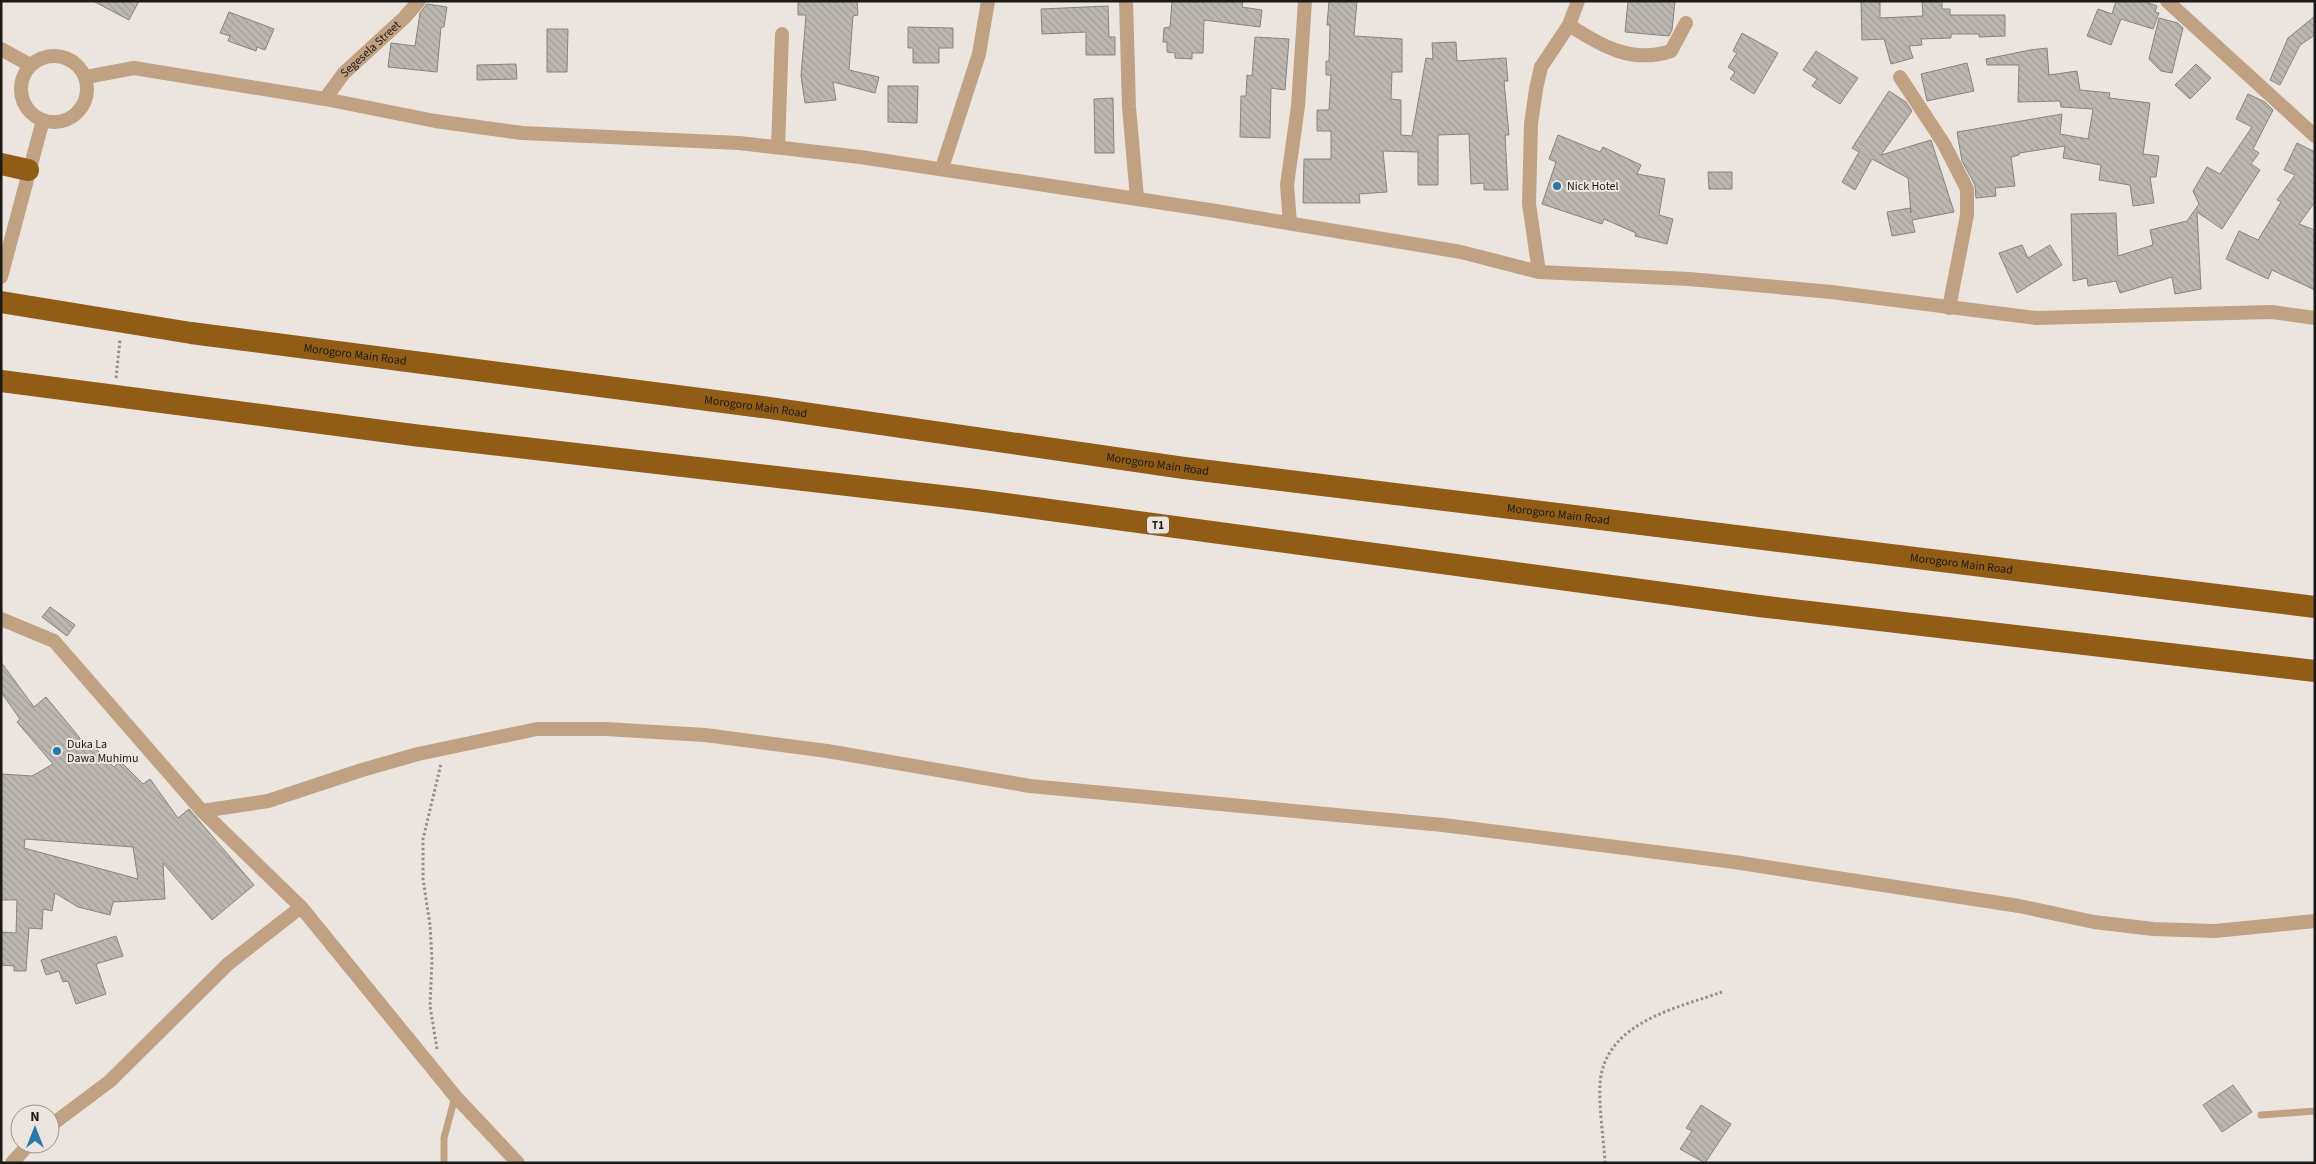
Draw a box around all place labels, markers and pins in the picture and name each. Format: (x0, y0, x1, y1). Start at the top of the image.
place label: Nick Hotel (1567, 178, 1619, 195)
marker: Nick Hotel (1551, 180, 1563, 192)
place label: Duka La Dawa Muhimu (67, 736, 139, 767)
marker: Duka La Dawa Muhimu (51, 745, 63, 757)

